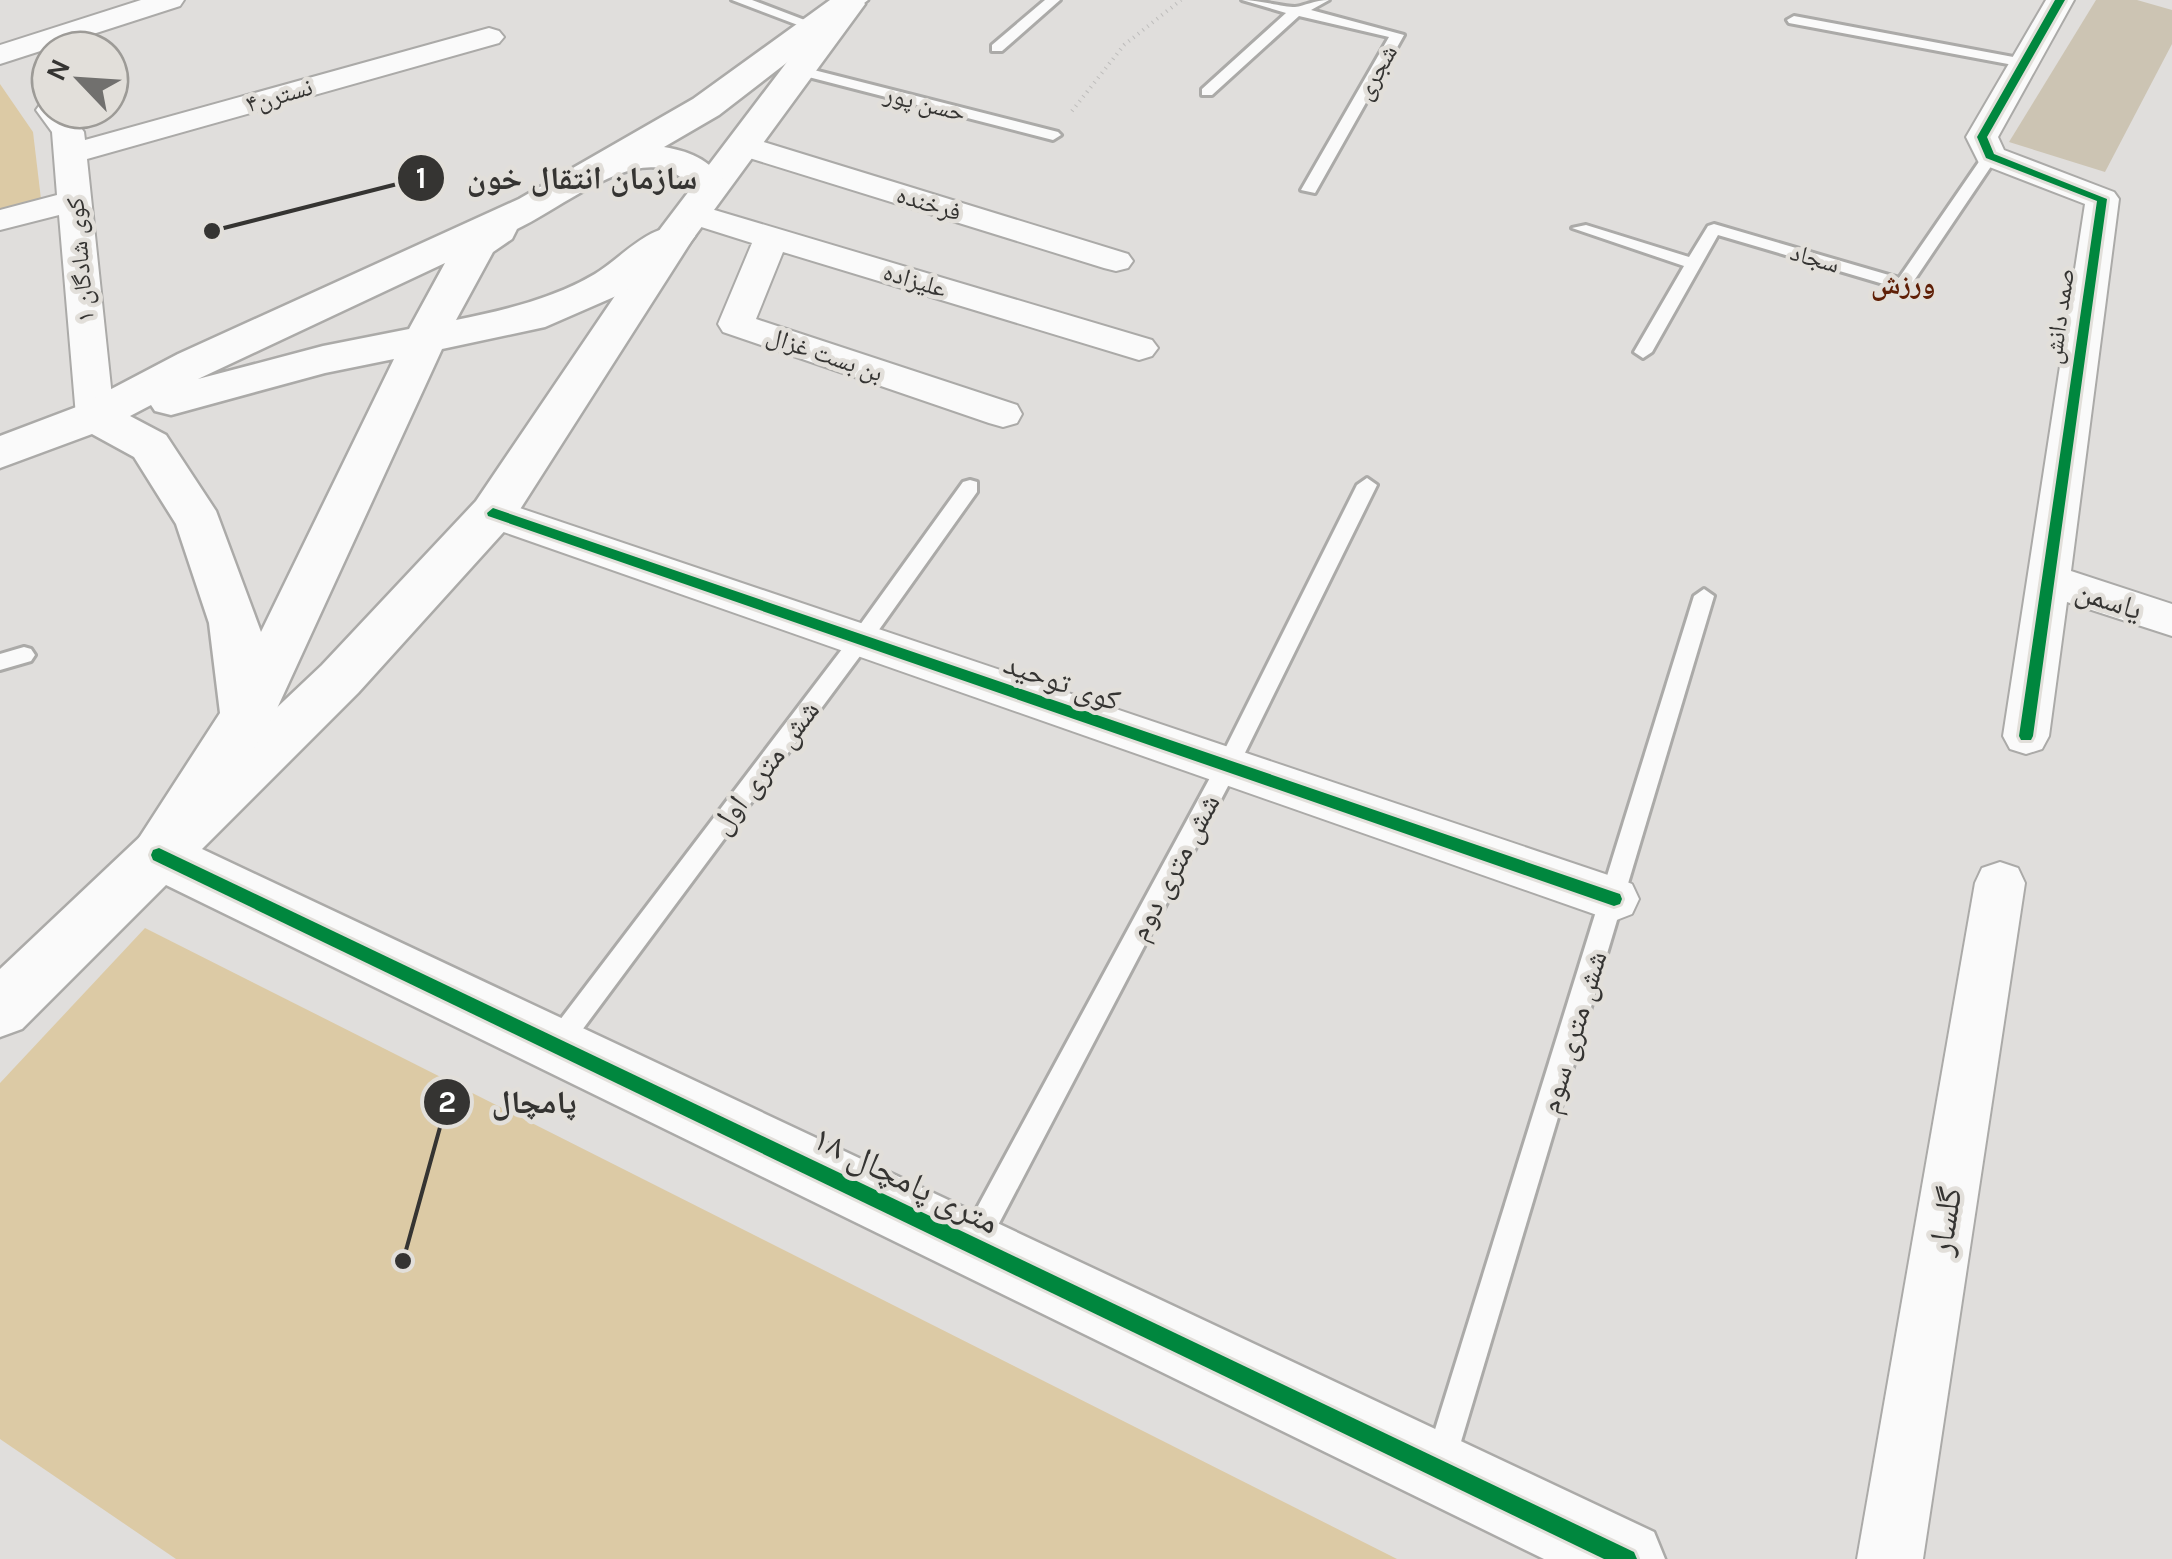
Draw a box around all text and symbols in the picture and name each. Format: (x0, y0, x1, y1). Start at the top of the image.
north arrow (30, 30, 130, 130)
street label: شجری (1349, 39, 1404, 105)
text: N (39, 54, 77, 86)
street label: نسترن۴ (242, 72, 316, 119)
street label: حسن پور (880, 79, 969, 128)
callout: سازمان انتقال خون (396, 147, 717, 209)
text: 1 (416, 160, 426, 196)
text: سازمان انتقال خون (467, 160, 697, 197)
street label: فرخنده (893, 180, 965, 226)
street label: کوی شادگان ۱ (60, 196, 101, 324)
street label: سجاد (1787, 237, 1843, 279)
street label: علیزاده (880, 257, 950, 303)
street label: صمد دانش (2038, 266, 2081, 366)
district label: ورزش (1871, 268, 1935, 301)
street label: بن بست غزال (763, 321, 887, 388)
street label: یاسمن (2071, 572, 2147, 628)
street label: کوی توحید (999, 645, 1125, 719)
street label: شش متری اول (703, 693, 827, 841)
street label: شش متری دوم (1120, 788, 1229, 947)
street label: شش متری سوم (1531, 946, 1616, 1118)
callout: پامچال (422, 1071, 597, 1133)
text: 2 (438, 1084, 456, 1120)
text: پامچال (491, 1084, 577, 1121)
street label: ۱۸ متری پامچال (806, 1117, 1006, 1243)
street label: گلسار (1919, 1184, 1971, 1259)

